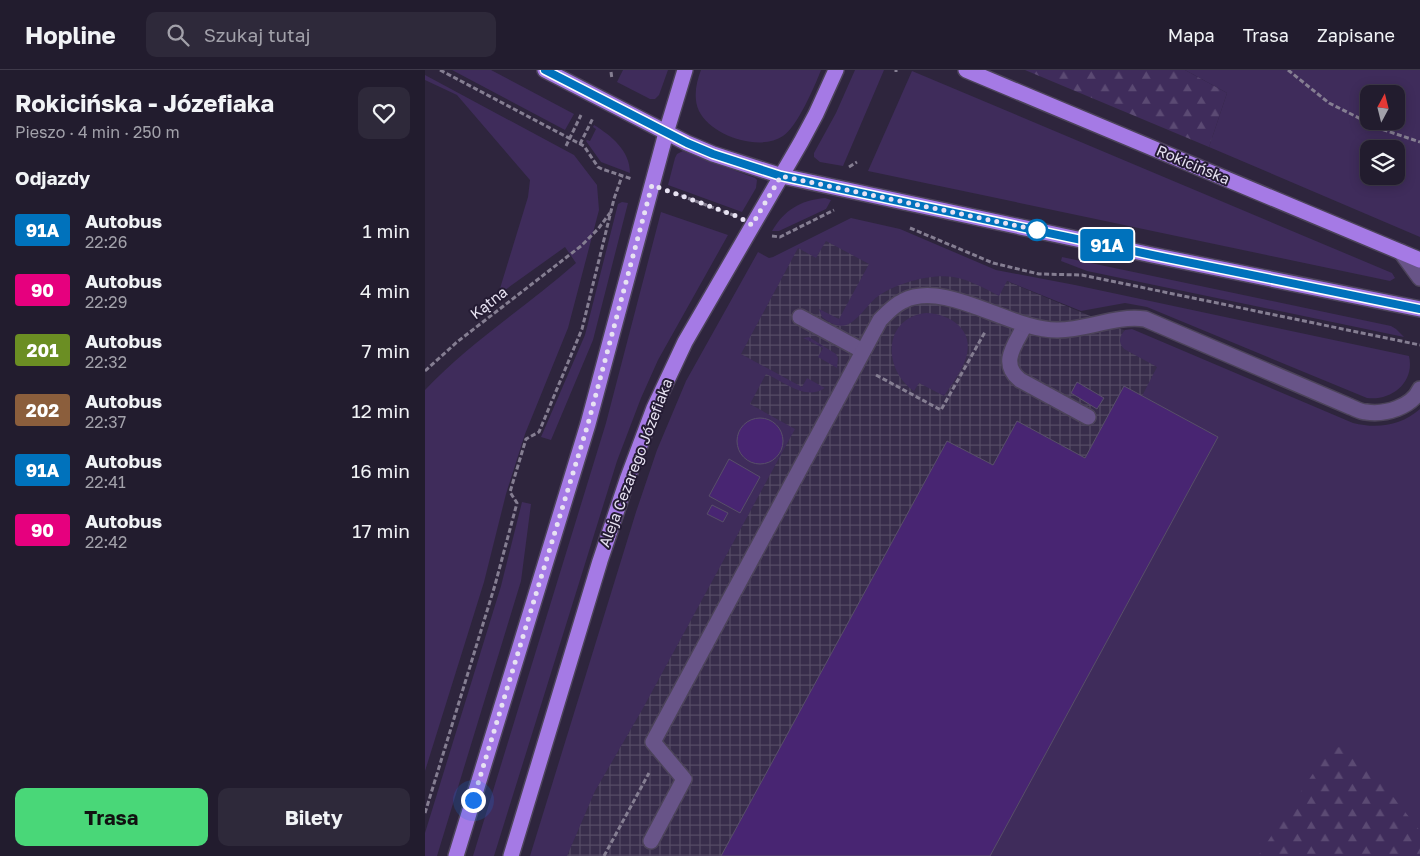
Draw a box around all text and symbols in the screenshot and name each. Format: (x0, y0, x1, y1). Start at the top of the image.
search box (146, 12, 496, 57)
text: Hopline (25, 20, 116, 49)
icon: search (164, 21, 192, 49)
text: Szukaj tutaj (204, 23, 311, 46)
text: Mapa (1168, 24, 1215, 46)
text: Trasa (1243, 24, 1289, 46)
text: Zapisane (1317, 24, 1395, 46)
north arrow (1360, 85, 1405, 130)
map controls (1360, 85, 1405, 185)
button: heart (358, 87, 410, 139)
text: Rokicińska - Józefiaka (15, 88, 274, 117)
text: Pieszo · 4 min · 250 m (15, 122, 180, 142)
button: layers (1360, 140, 1405, 185)
street label: Rokicińska (1154, 141, 1233, 188)
text: Odjazdy (15, 166, 90, 189)
text: Autobus (85, 209, 162, 232)
text: 91A (26, 219, 59, 241)
text: 1 min (362, 219, 410, 242)
unlabelled marker (1026, 219, 1048, 241)
line badge: 91A (1078, 229, 1136, 261)
text: 22:26 (85, 232, 127, 252)
text: 91A (1090, 234, 1124, 256)
text: Autobus (85, 269, 162, 292)
text: 90 (31, 279, 54, 301)
text: 4 min (360, 279, 410, 302)
street label: Kątna (466, 282, 511, 322)
text: 22:29 (85, 292, 127, 312)
text: Autobus (85, 329, 162, 352)
text: 201 (27, 339, 58, 361)
text: 7 min (362, 339, 410, 362)
text: 22:32 (85, 352, 127, 372)
street label: Aleja Cezarego Józefiaka (595, 376, 676, 549)
text: Autobus (85, 389, 162, 412)
text: 202 (26, 399, 59, 421)
text: 12 min (351, 399, 410, 422)
text: 22:37 (85, 412, 126, 432)
text: Autobus (85, 449, 162, 472)
text: 91A (26, 459, 59, 481)
text: 16 min (351, 459, 410, 482)
text: 22:41 (85, 472, 126, 492)
text: Autobus (85, 509, 162, 532)
text: 90 (31, 519, 54, 541)
text: 17 min (352, 519, 410, 542)
text: 22:42 (85, 532, 127, 552)
button: Trasa (15, 788, 208, 846)
button: Bilety (218, 788, 410, 846)
your location (461, 788, 486, 813)

